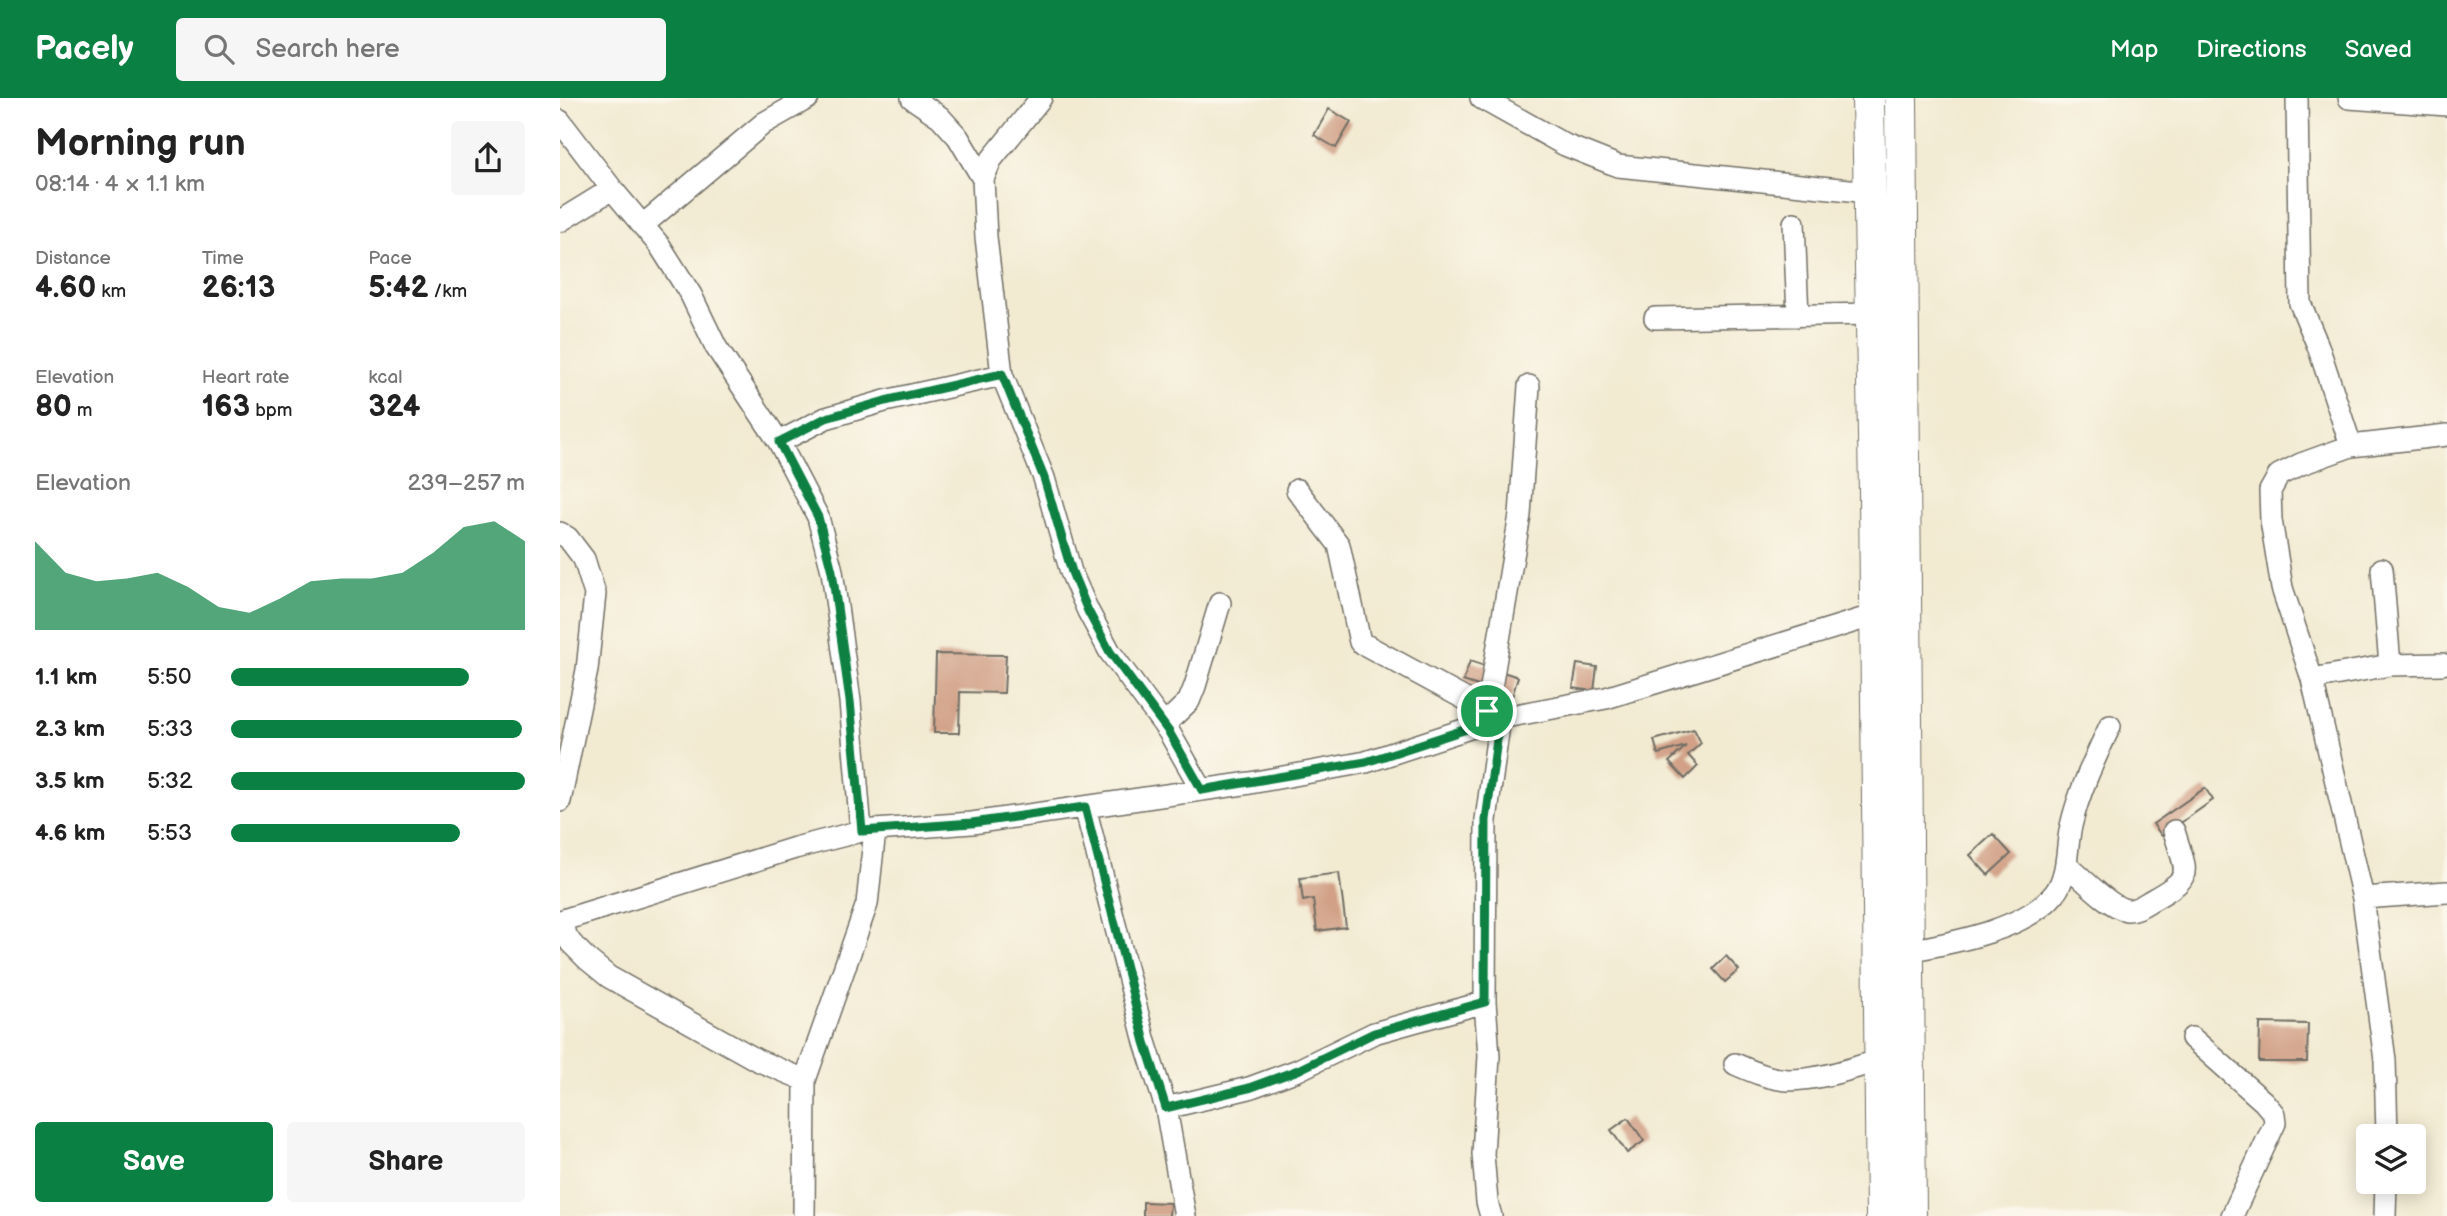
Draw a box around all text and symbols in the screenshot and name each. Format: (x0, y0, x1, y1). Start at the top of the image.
search box (176, 18, 666, 81)
text: Pacely (35, 29, 134, 69)
icon: search (200, 30, 238, 68)
text: Search here (256, 34, 400, 65)
text: Map (2110, 35, 2158, 64)
text: Directions (2196, 35, 2307, 64)
text: Saved (2345, 35, 2412, 64)
text: Morning run (35, 121, 246, 166)
button: share (451, 121, 525, 195)
text: 08:14 · 4 × 1.1 km (35, 170, 205, 198)
text: Distance (35, 247, 111, 270)
text: Time (202, 247, 244, 270)
text: Pace (368, 247, 412, 270)
text: 4.60 (35, 270, 96, 306)
text: 26:13 (202, 270, 275, 306)
text: 5:42 (368, 270, 428, 306)
text: km (96, 280, 126, 303)
text: /km (428, 280, 467, 303)
text: Elevation (35, 366, 114, 389)
text: Heart rate (202, 366, 289, 389)
text: kcal (368, 366, 402, 389)
text: 80 (35, 389, 72, 425)
text: 163 (202, 389, 250, 425)
text: 324 (368, 389, 420, 425)
text: m (72, 399, 93, 422)
text: bpm (250, 399, 293, 422)
text: Elevation (35, 469, 131, 497)
text: 239–257 m (407, 469, 525, 497)
text: 1.1 km (35, 663, 97, 691)
text: 5:50 (147, 663, 192, 691)
pin (1457, 681, 1517, 741)
icon: arrive (1468, 692, 1506, 730)
text: 2.3 km (35, 715, 105, 743)
text: 5:33 (147, 715, 193, 743)
text: 3.5 km (35, 767, 105, 795)
text: 5:32 (147, 767, 193, 795)
text: 4.6 km (35, 819, 105, 847)
text: 5:53 (147, 819, 192, 847)
button: Save (35, 1122, 273, 1202)
button: Share (287, 1122, 525, 1202)
map controls (2356, 1124, 2426, 1194)
button: layers (2356, 1124, 2426, 1194)

